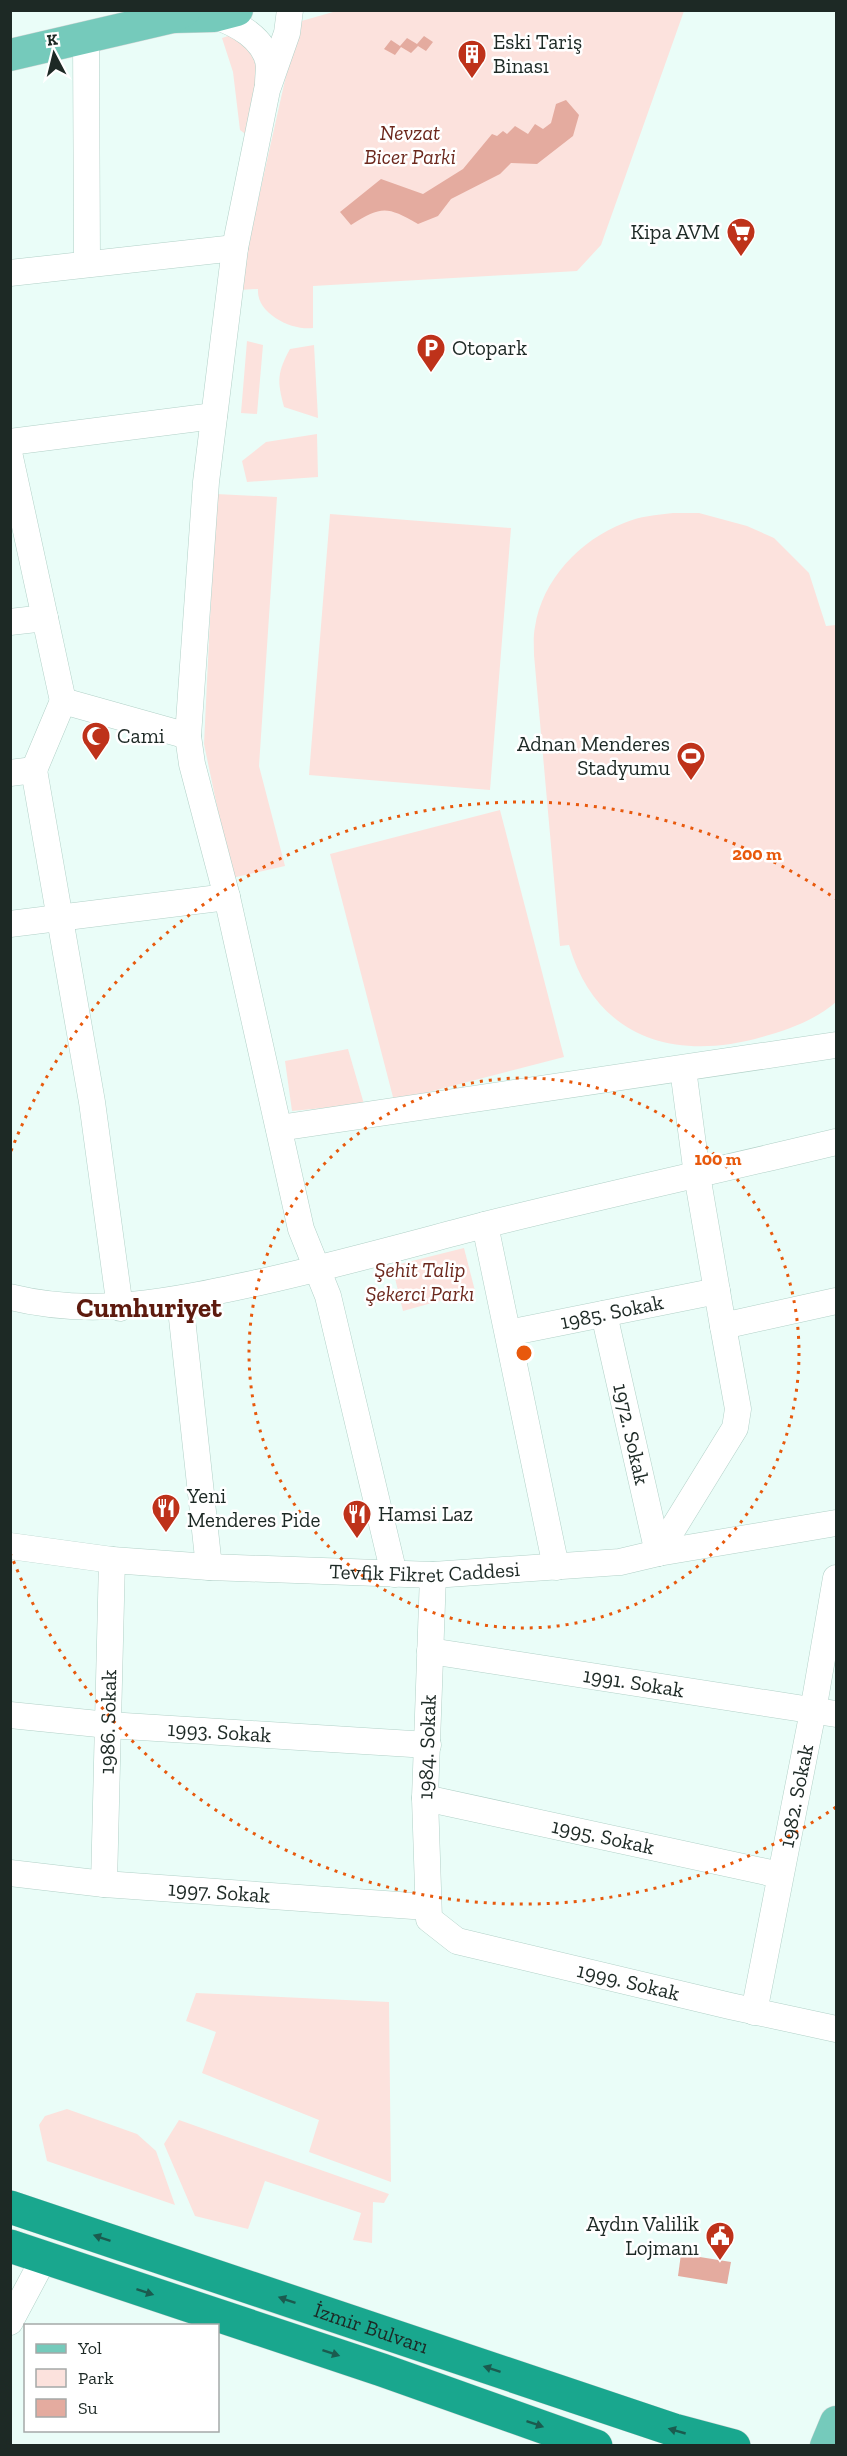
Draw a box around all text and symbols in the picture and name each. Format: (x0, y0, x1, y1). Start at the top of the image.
north arrow (24, 24, 84, 84)
text: K (46, 29, 59, 50)
place label: Eski Tariş Binası (493, 29, 582, 78)
building icon: Eski Tariş Binası (456, 38, 488, 80)
park label: Nevzat Bicer Parki (364, 120, 456, 169)
supermarket icon: Kipa AVM (725, 216, 757, 258)
place label: Kipa AVM (630, 219, 720, 244)
parking icon: Otopark (415, 332, 447, 374)
place label: Otopark (452, 335, 527, 360)
mosque icon: Cami (80, 720, 112, 762)
place label: Cami (117, 723, 165, 748)
place label: Adnan Menderes Stadyumu (517, 731, 670, 780)
sports icon: Adnan Menderes Stadyumu (675, 740, 707, 782)
text: 200 m (732, 843, 782, 865)
text: 100 m (694, 1148, 742, 1170)
park label: Şehit Talip Şekerci Parkı (366, 1257, 474, 1306)
street label: 1985. Sokak (558, 1289, 666, 1334)
district label: Cumhuriyet (76, 1292, 222, 1324)
centre of rings (514, 1343, 534, 1363)
street label: 1972. Sokak (608, 1381, 655, 1487)
place label: Yeni Menderes Pide (186, 1483, 320, 1532)
restaurant icon: Yeni Menderes Pide (150, 1492, 182, 1534)
restaurant icon: Hamsi Laz (341, 1498, 373, 1540)
place label: Hamsi Laz (378, 1501, 473, 1526)
street label: Tevfik Fikret Caddesi (329, 1556, 521, 1587)
street label: 1991. Sokak (581, 1662, 686, 1702)
street label: 1986. Sokak (94, 1669, 121, 1775)
street label: 1984. Sokak (412, 1694, 441, 1800)
street label: 1993. Sokak (167, 1716, 272, 1747)
street label: 1982. Sokak (774, 1742, 818, 1850)
street label: 1995. Sokak (549, 1813, 657, 1859)
street label: 1997. Sokak (167, 1876, 271, 1908)
street label: 1999. Sokak (575, 1957, 682, 2006)
place label: Aydın Valilik Lojmanı (586, 2211, 699, 2261)
public building icon: Aydın Valilik Lojmanı (704, 2220, 736, 2262)
one-way arrow (93, 2233, 111, 2242)
one-way arrow (137, 2287, 155, 2297)
one-way arrow (278, 2295, 296, 2304)
street label: İzmir Bulvarı (311, 2297, 432, 2359)
legend (24, 2324, 219, 2432)
text: Yol (77, 2337, 102, 2359)
one-way arrow (322, 2349, 340, 2358)
one-way arrow (483, 2363, 501, 2373)
text: Park (78, 2367, 114, 2389)
text: Su (78, 2397, 98, 2419)
one-way arrow (526, 2419, 544, 2429)
one-way arrow (668, 2425, 686, 2435)

